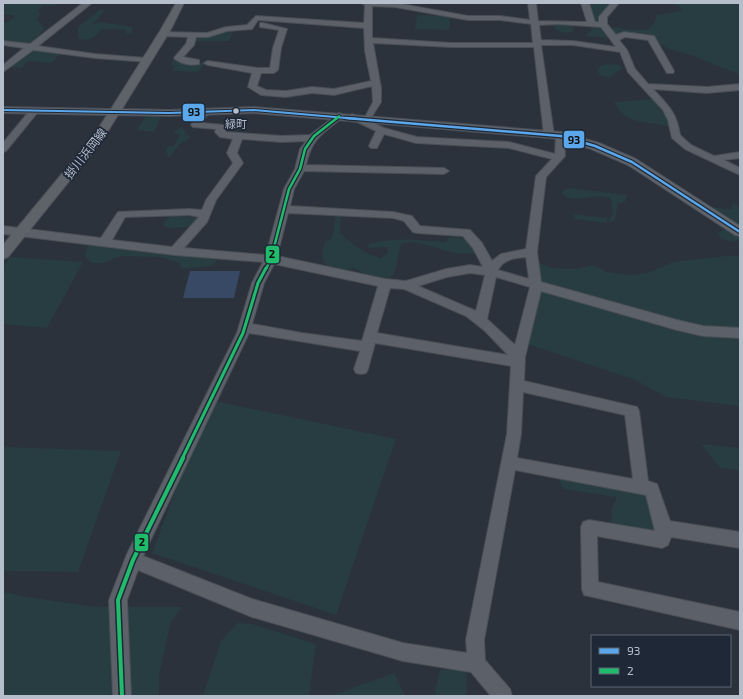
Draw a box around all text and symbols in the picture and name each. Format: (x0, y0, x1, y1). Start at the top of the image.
line badge: 93 (182, 103, 205, 122)
text: 93 (188, 105, 200, 118)
marker: 緑町 (231, 106, 241, 116)
place label: 緑町 (225, 117, 247, 130)
street label: 掛川浜岡線 (61, 125, 109, 181)
line badge: 93 (563, 130, 585, 149)
text: 93 (568, 133, 580, 146)
line badge: 2 (265, 245, 280, 264)
text: 2 (269, 247, 275, 260)
line badge: 2 (134, 533, 149, 552)
text: 2 (139, 535, 145, 548)
legend (591, 635, 731, 687)
text: 93 (627, 643, 641, 657)
text: 2 (627, 663, 634, 677)

